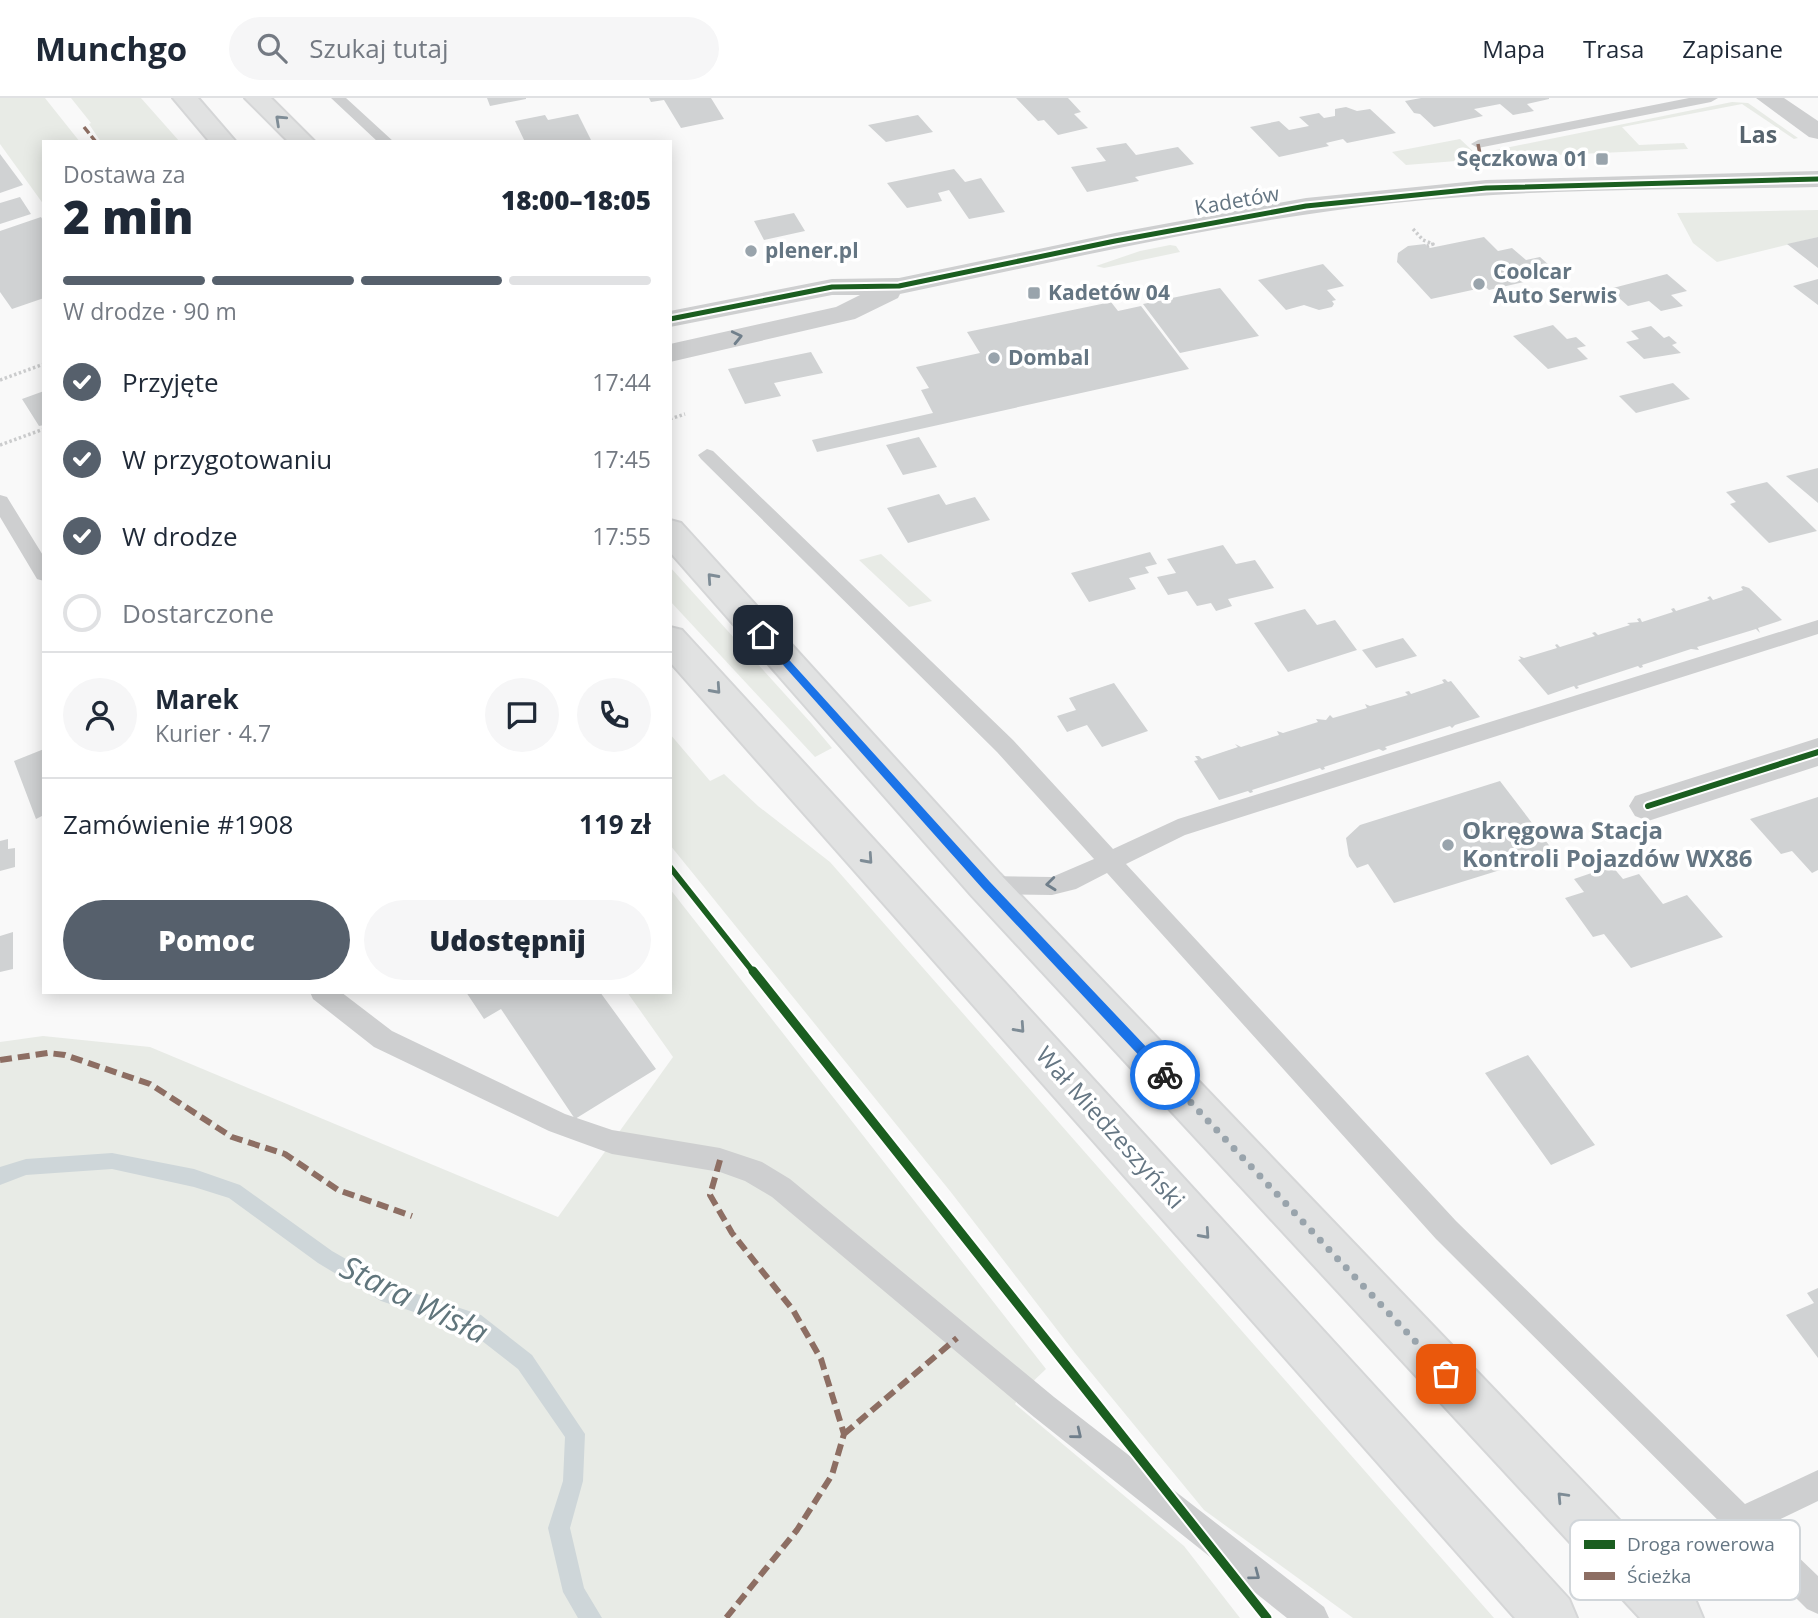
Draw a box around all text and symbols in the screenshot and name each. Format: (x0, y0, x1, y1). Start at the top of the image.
search box (229, 17, 719, 80)
text: Munchgo (35, 26, 187, 71)
icon: search (253, 29, 291, 67)
text: Szukaj tutaj (309, 30, 449, 66)
text: Mapa (1482, 32, 1545, 65)
text: Trasa (1583, 32, 1644, 65)
text: Zapisane (1682, 32, 1783, 65)
one-way arrow (275, 115, 288, 128)
district label: Las (1739, 118, 1777, 150)
place label: Sęczkowa 01 (1457, 144, 1588, 172)
marker: Sęczkowa 01 (1594, 151, 1610, 167)
text: Dostawa za (63, 158, 186, 190)
street label: Kadetów (1192, 179, 1282, 221)
text: 18:00–18:05 (501, 182, 651, 218)
text: 2 min (63, 185, 194, 247)
place label: plener.pl (765, 236, 859, 264)
marker: plener.pl (743, 243, 759, 259)
place label: Coolcar Auto Serwis (1493, 257, 1617, 309)
marker: Coolcar Auto Serwis (1471, 276, 1487, 292)
place label: Kadetów 04 (1048, 278, 1170, 306)
marker: Kadetów 04 (1026, 285, 1042, 301)
text: W drodze · 90 m (63, 295, 237, 327)
one-way arrow (731, 331, 743, 346)
place label: Dombal (1008, 343, 1090, 371)
marker: Dombal (986, 350, 1002, 366)
icon: check (63, 363, 101, 401)
text: Przyjęte (122, 364, 219, 400)
text: 17:44 (592, 366, 651, 398)
icon: check (63, 440, 101, 478)
text: W przygotowaniu (122, 441, 332, 477)
text: 17:45 (592, 443, 651, 475)
icon: check (63, 517, 101, 555)
text: W drodze (122, 518, 238, 554)
text: 17:55 (592, 520, 651, 552)
one-way arrow (708, 573, 720, 586)
text: Dostarczone (122, 595, 274, 631)
pin (733, 605, 793, 665)
icon: home (744, 616, 782, 654)
button: person (63, 678, 137, 752)
button: chat (485, 678, 559, 752)
button: phone (577, 678, 651, 752)
text: Marek (155, 681, 239, 717)
one-way arrow (708, 681, 720, 694)
text: Kurier · 4.7 (155, 717, 271, 749)
text: Zamówienie #1908 (63, 806, 293, 842)
text: 119 zł (579, 806, 651, 842)
place label: Okręgowa Stacja Kontroli Pojazdów WX86 (1462, 813, 1753, 874)
marker: Okręgowa Stacja Kontroli Pojazdów WX86 (1440, 837, 1456, 853)
one-way arrow (860, 851, 872, 864)
one-way arrow (1045, 877, 1056, 892)
button: Pomoc (63, 900, 350, 980)
button: Udostępnij (364, 900, 651, 980)
one-way arrow (1012, 1020, 1024, 1033)
street label: Wał Miedzeszyński (1029, 1039, 1193, 1215)
courier (1130, 1040, 1200, 1110)
icon: bike (1146, 1056, 1184, 1094)
one-way arrow (1197, 1225, 1209, 1238)
water label: Stara Wisła (334, 1244, 496, 1353)
pin (1416, 1344, 1476, 1404)
icon: bag (1427, 1355, 1465, 1393)
one-way arrow (1068, 1426, 1081, 1438)
one-way arrow (1558, 1492, 1571, 1505)
legend (1570, 1520, 1800, 1600)
text: Droga rowerowa (1627, 1531, 1775, 1557)
text: Ścieżka (1627, 1563, 1691, 1589)
one-way arrow (1248, 1566, 1260, 1579)

